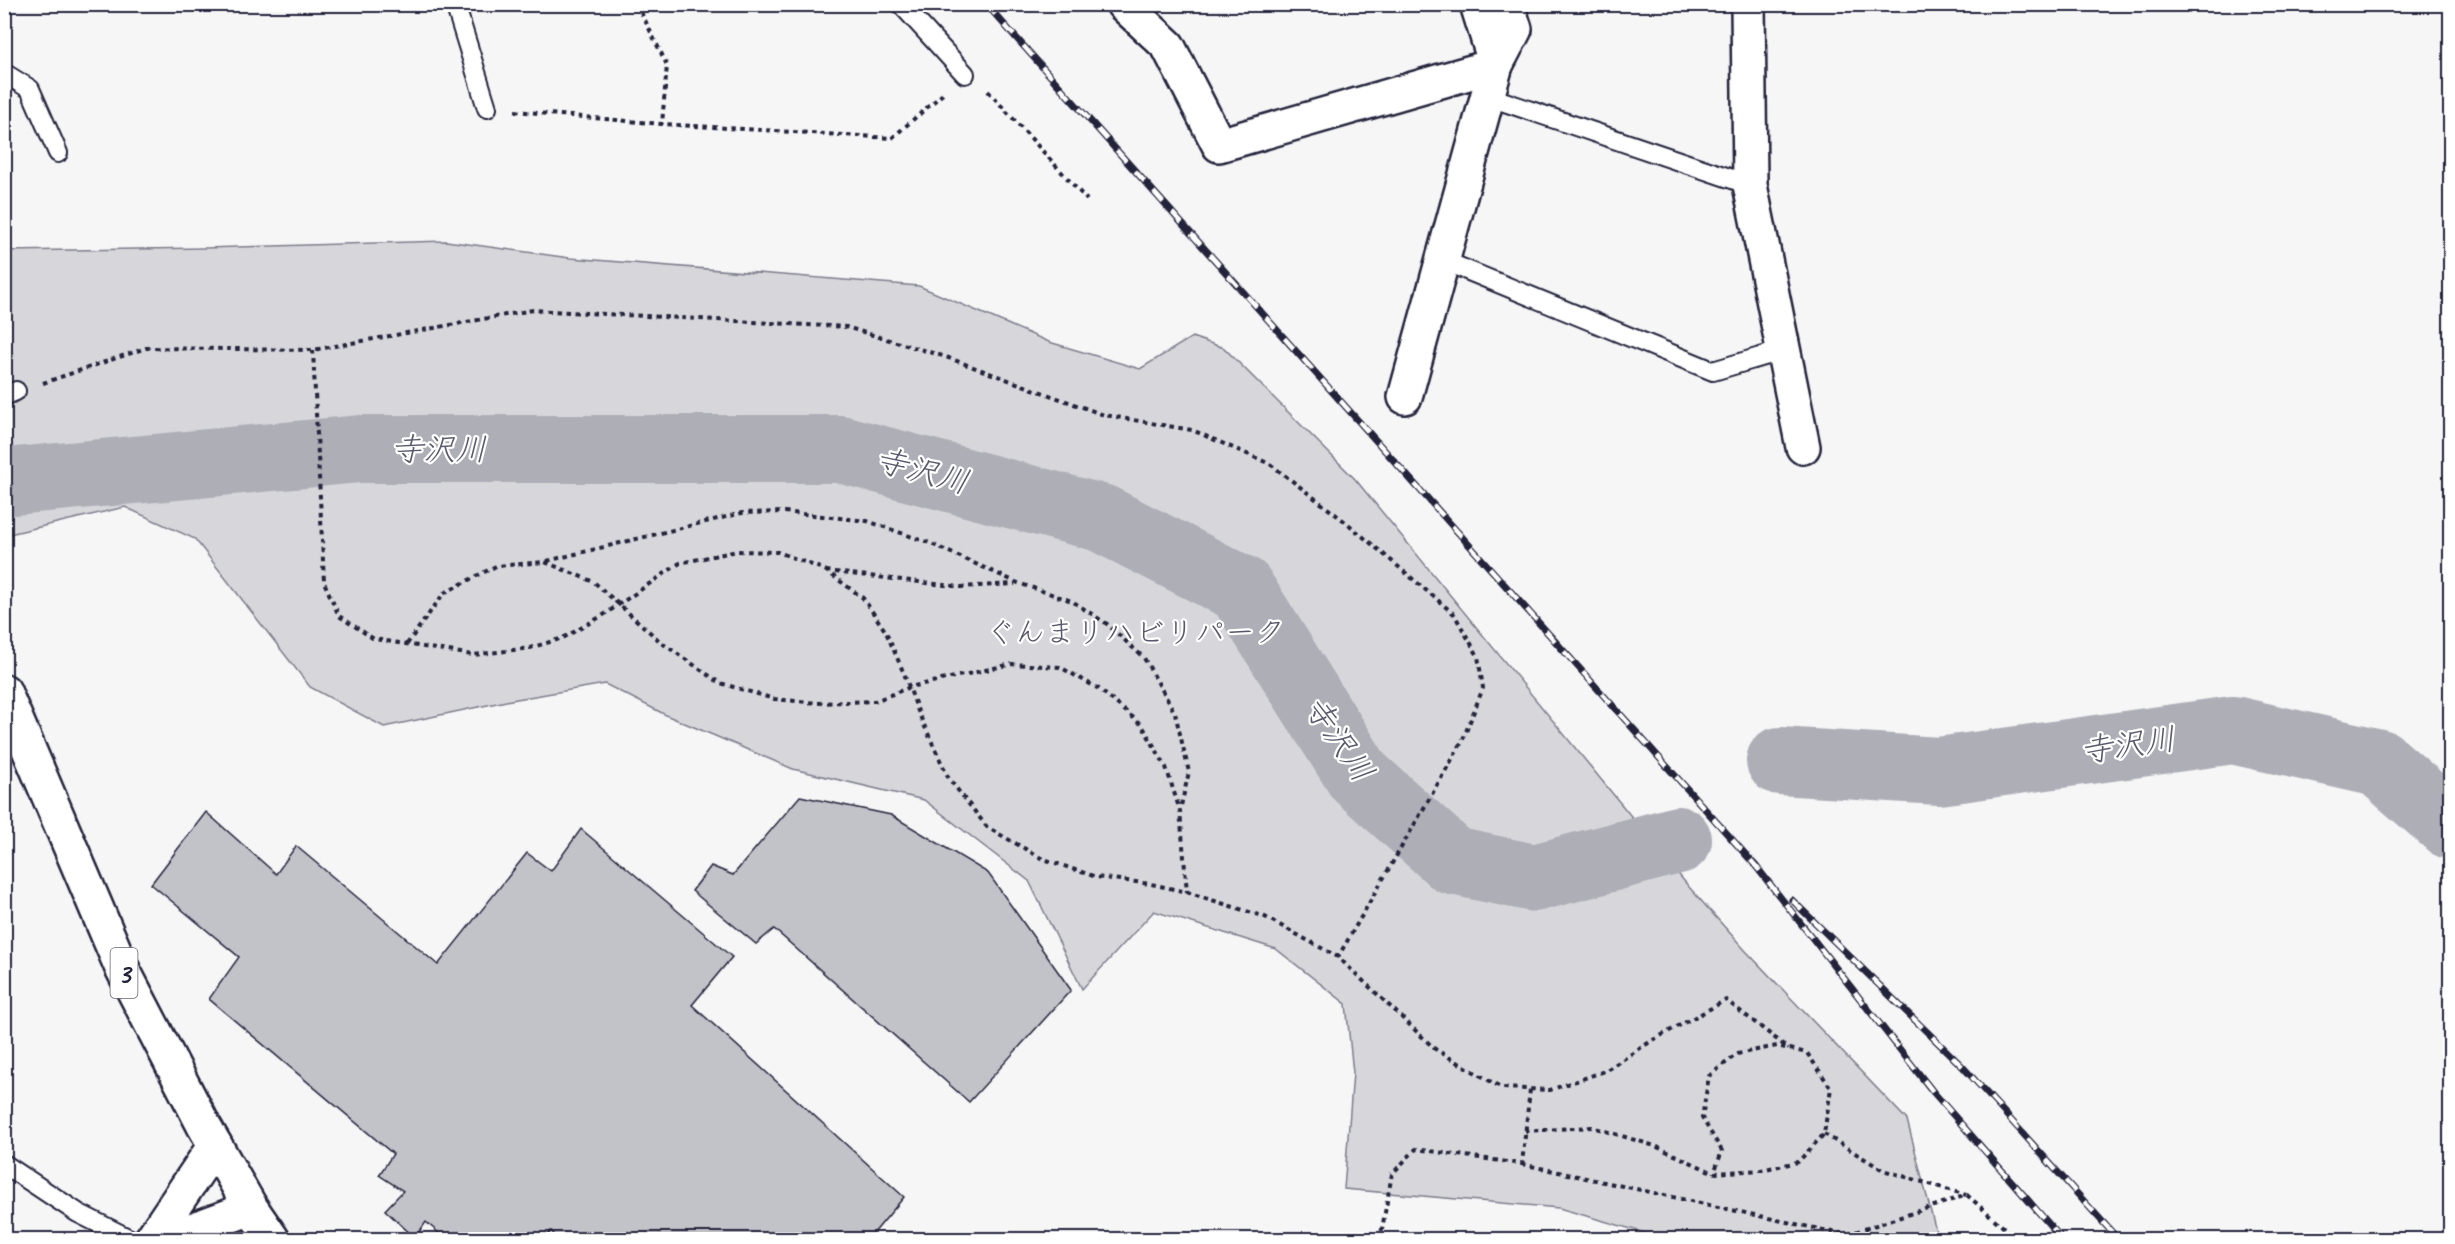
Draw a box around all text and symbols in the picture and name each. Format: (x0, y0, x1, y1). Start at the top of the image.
water label: 寺沢川 (391, 429, 487, 470)
water label: 寺沢川 (870, 439, 974, 503)
park label: ぐんまリハビリパーク (985, 613, 1285, 651)
water label: 寺沢川 (1295, 688, 1383, 790)
water label: 寺沢川 (2078, 718, 2178, 772)
road number: 3 (110, 948, 138, 998)

